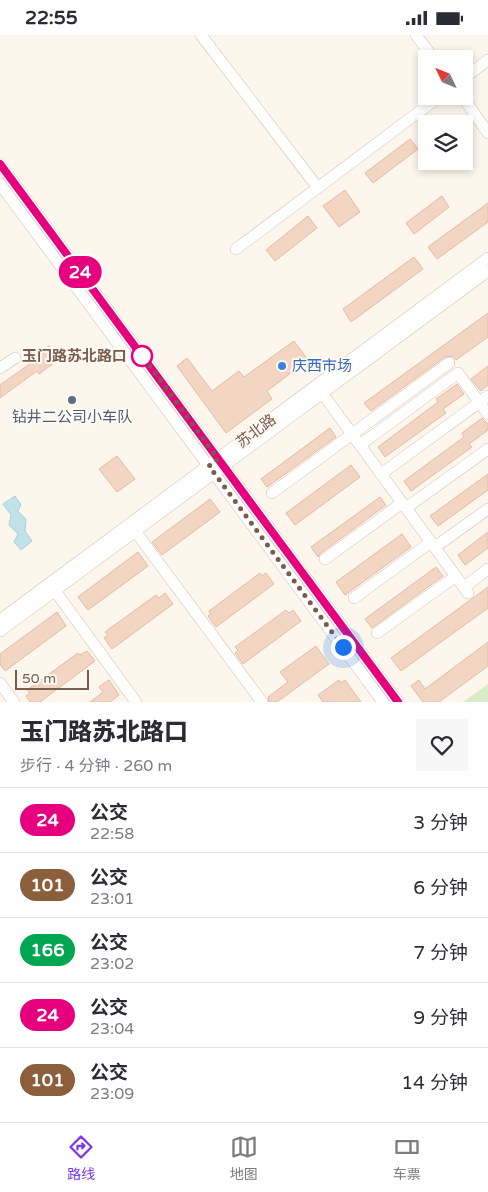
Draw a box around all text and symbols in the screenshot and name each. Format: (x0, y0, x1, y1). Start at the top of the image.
text: 22:55 (25, 7, 78, 29)
north arrow (418, 50, 472, 105)
map controls (418, 50, 473, 170)
button: layers (418, 115, 473, 170)
line badge: 24 (58, 256, 102, 288)
text: 24 (69, 261, 91, 283)
marker: 玉门路苏北路口 (131, 345, 153, 367)
place label: 玉门路苏北路口 (22, 347, 127, 365)
place label: 庆西市场 (292, 357, 352, 375)
marker: 庆西市场 (276, 360, 288, 372)
marker: 钻井二公司小车队 (66, 394, 78, 406)
place label: 钻井二公司小车队 (12, 408, 132, 426)
street label: 苏北路 (233, 410, 279, 452)
your location (331, 635, 356, 660)
scale bar (15, 667, 89, 690)
text: 50 m (22, 670, 56, 687)
text: 玉门路苏北路口 (20, 718, 188, 747)
button: heart (416, 719, 468, 771)
text: 步行 · 4 分钟 · 260 m (20, 756, 172, 776)
text: 公交 (90, 802, 128, 824)
text: 24 (36, 809, 59, 831)
text: 3 分钟 (413, 812, 468, 834)
text: 22:58 (90, 824, 134, 844)
text: 公交 (90, 867, 128, 889)
text: 101 (31, 874, 64, 896)
text: 6 分钟 (413, 877, 468, 899)
text: 23:01 (90, 889, 134, 909)
text: 公交 (90, 932, 128, 954)
text: 166 (31, 939, 64, 961)
text: 7 分钟 (413, 942, 468, 964)
text: 23:02 (90, 954, 134, 974)
text: 公交 (90, 997, 128, 1019)
text: 24 (36, 1004, 59, 1026)
text: 9 分钟 (413, 1007, 468, 1029)
text: 23:04 (90, 1019, 134, 1039)
text: 公交 (90, 1062, 128, 1084)
text: 101 (31, 1069, 64, 1091)
text: 14 分钟 (401, 1072, 468, 1094)
text: 23:09 (90, 1084, 134, 1104)
tab: 路线 (67, 1133, 95, 1183)
tab: 地图 (230, 1133, 258, 1183)
tab: 车票 (393, 1133, 421, 1183)

